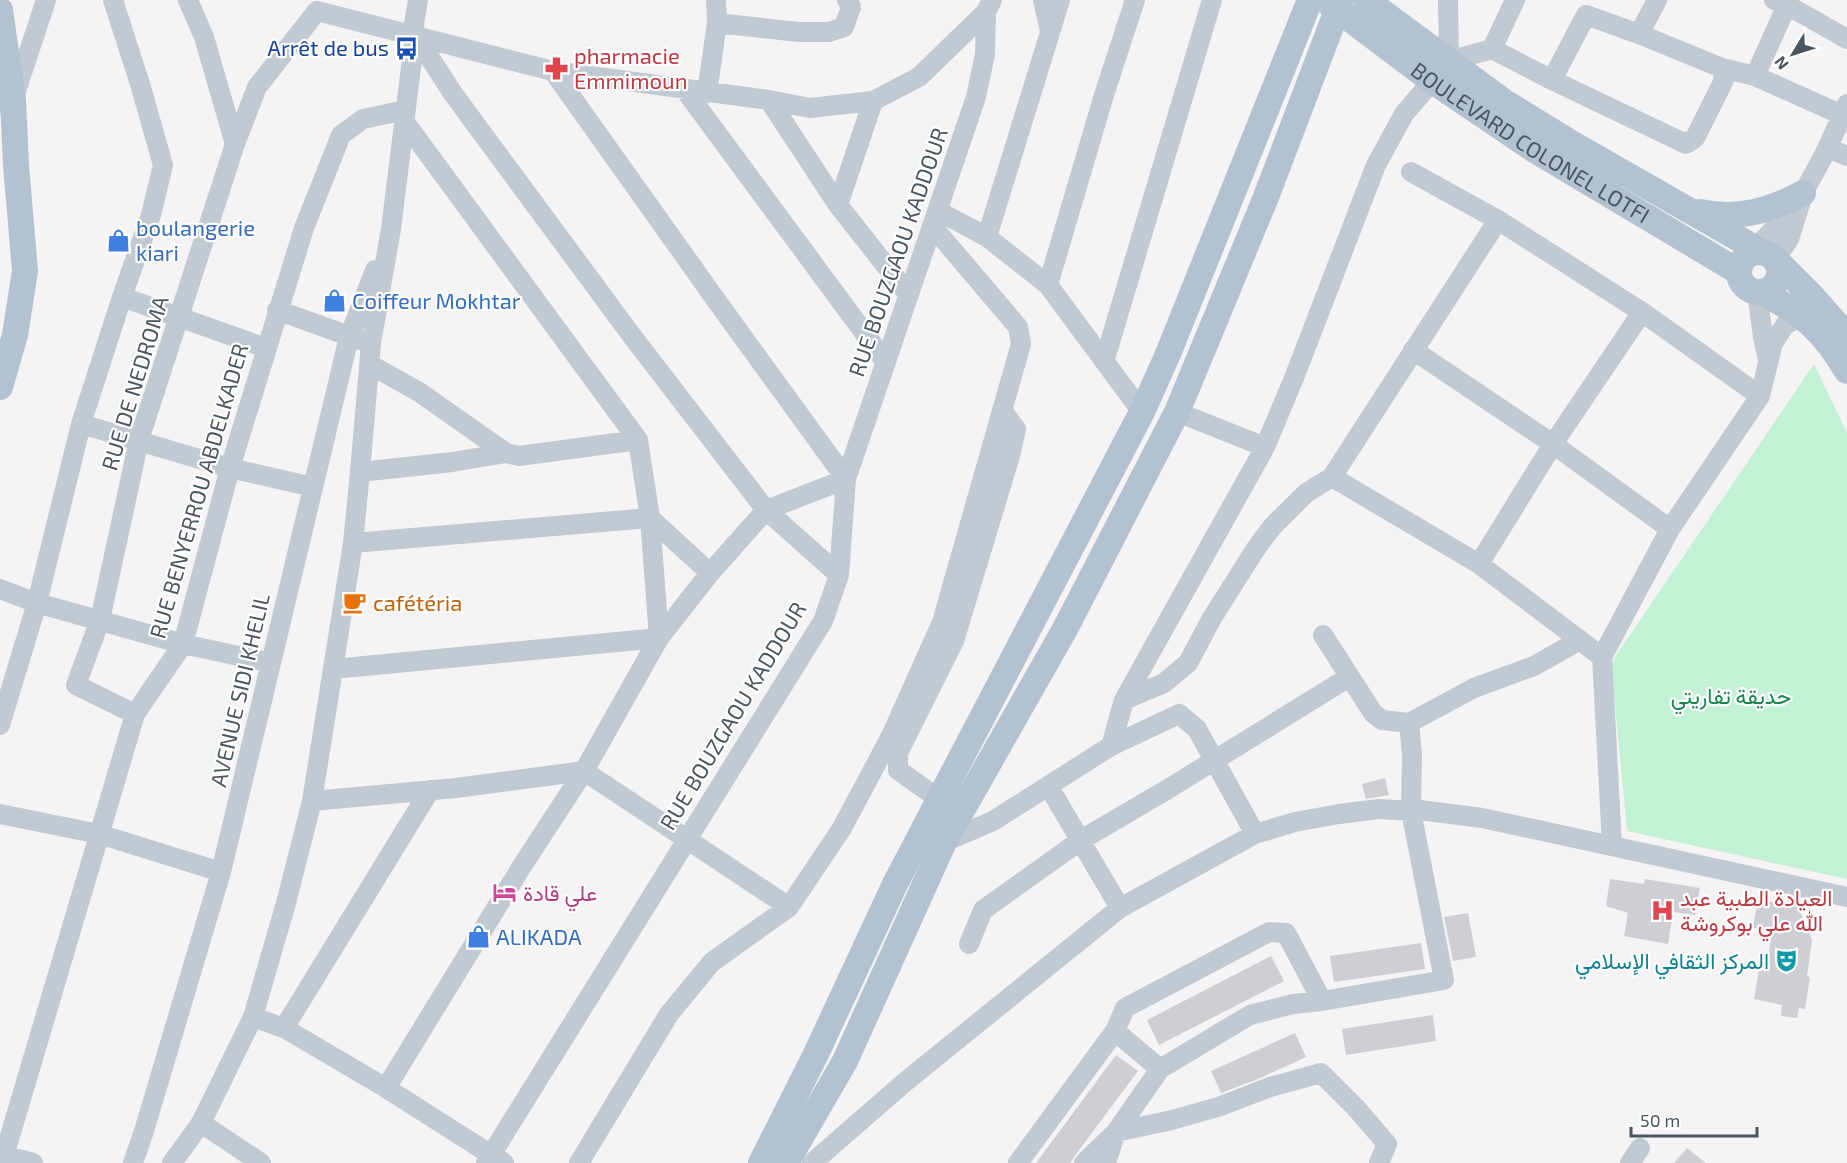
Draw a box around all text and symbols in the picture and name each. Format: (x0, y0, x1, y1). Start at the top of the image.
north arrow (1763, 24, 1823, 84)
place label: Arrêt de bus (267, 34, 389, 60)
bus stop icon: Arrêt de bus (394, 35, 420, 61)
place label: pharmacie Emmimoun (574, 42, 687, 93)
text: N (1770, 53, 1792, 74)
pharmacy icon: pharmacie Emmimoun (543, 56, 569, 82)
street label: BOULEVARD COLONEL LOTFI (1407, 56, 1655, 228)
street label: RUE BOUZGAOU KADDOUR (842, 124, 952, 379)
place label: boulangerie kiari (136, 214, 255, 265)
shop icon: boulangerie kiari (105, 228, 131, 254)
place label: Coiffeur Mokhtar (352, 287, 521, 313)
shop icon: Coiffeur Mokhtar (321, 288, 347, 314)
street label: RUE DE NEDROMA (95, 292, 173, 473)
street label: RUE BENYERROU ABDELKADER (143, 340, 253, 641)
place label: cafétéria (373, 589, 462, 615)
street label: AVENUE SIDI KHELIL (204, 590, 274, 789)
cafe icon: cafétéria (342, 590, 368, 616)
street label: RUE BOUZGAOU KADDOUR (654, 597, 811, 834)
park label: حديقة تفاريتي (1671, 682, 1791, 715)
place label: علي قادة (523, 879, 597, 912)
hotel icon: علي قادة (492, 880, 518, 906)
place label: العيادة الطبية عبد الله علي بوكروشة (1680, 884, 1832, 942)
hospital icon: العيادة الطبية عبد الله علي بوكروشة (1649, 898, 1675, 924)
place label: ALIKADA (496, 923, 582, 949)
shop icon: ALIKADA (465, 924, 491, 950)
place label: المركز الثقافي الإسلامي (1575, 947, 1769, 980)
theatre icon: المركز الثقافي الإسلامي (1774, 948, 1800, 974)
scale bar (1631, 1100, 1757, 1138)
text: 50 m (1640, 1109, 1680, 1131)

